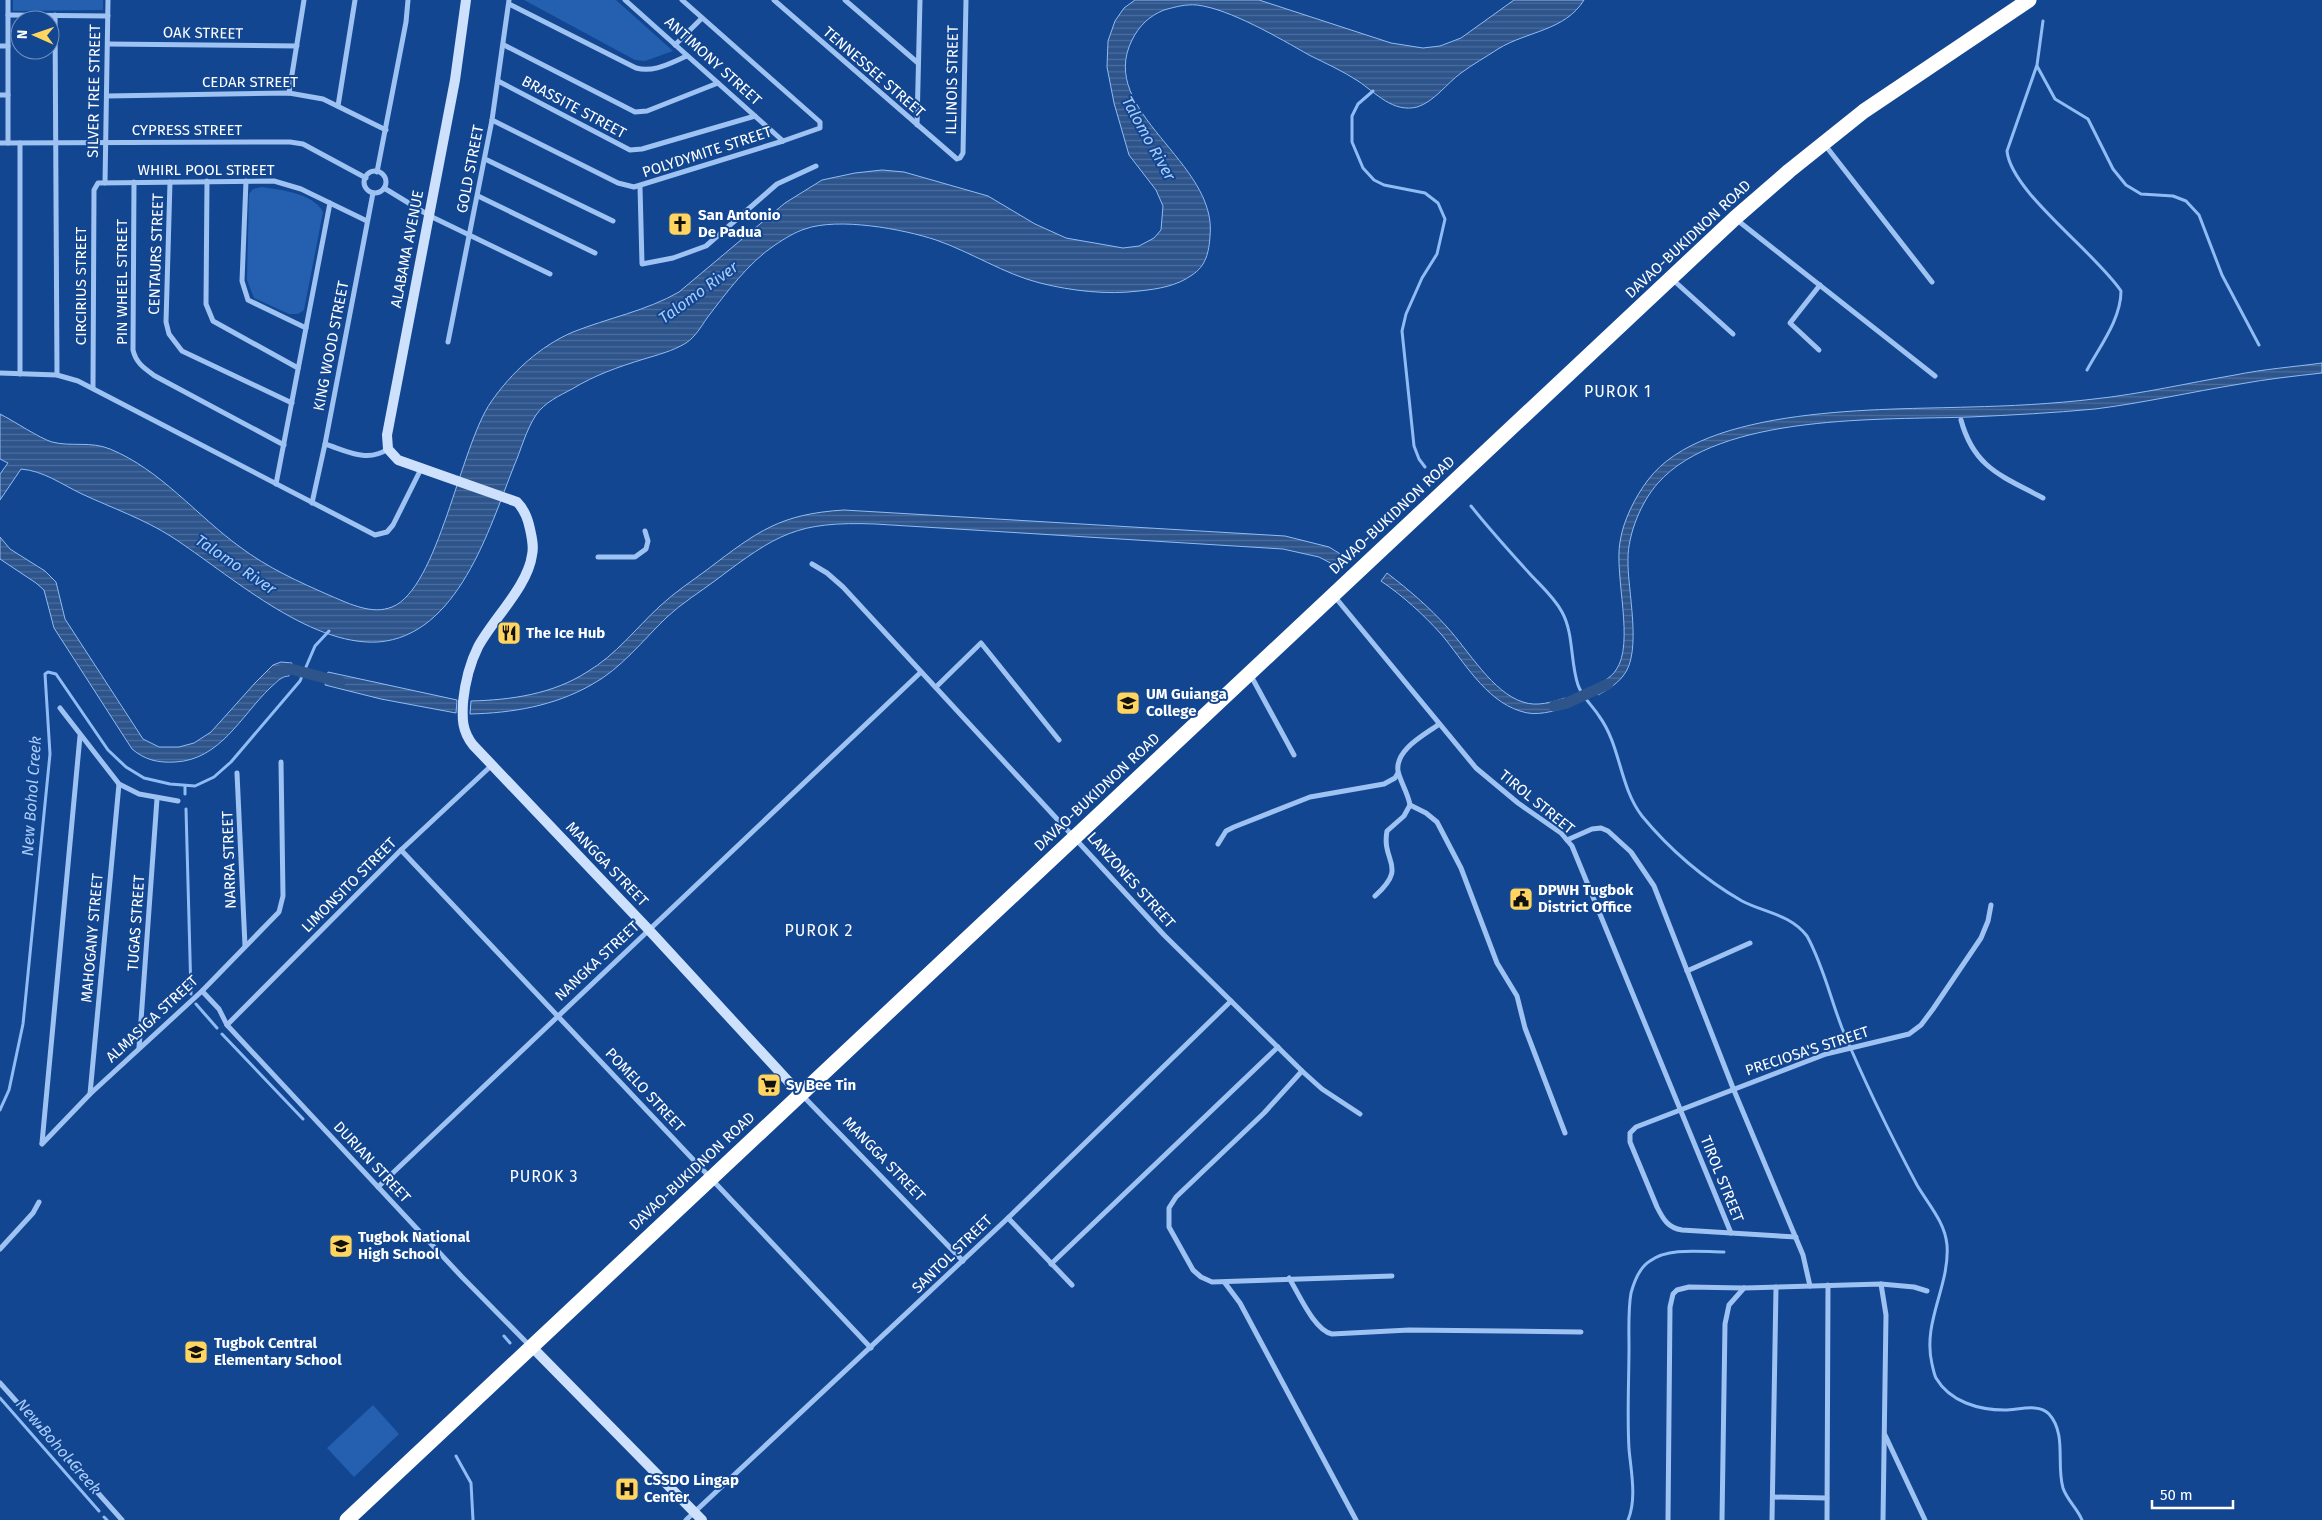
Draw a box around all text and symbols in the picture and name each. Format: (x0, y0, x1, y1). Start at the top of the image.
north arrow (10, 10, 60, 60)
street label: ANTIMONY STREET (661, 13, 765, 109)
street label: OAK STREET (163, 23, 243, 43)
street label: TENNESSEE STREET (819, 23, 929, 121)
street label: SILVER TREE STREET (84, 24, 104, 158)
street label: ILLINOIS STREET (942, 25, 962, 135)
text: N (14, 30, 31, 40)
street label: BRASSITE STREET (519, 72, 629, 142)
street label: CEDAR STREET (202, 73, 298, 91)
water label: Talomo River (1118, 93, 1180, 184)
street label: CYPRESS STREET (132, 121, 243, 139)
street label: GOLD STREET (453, 123, 487, 215)
street label: POLYDYMITE STREET (640, 123, 774, 181)
street label: WHIRL POOL STREET (138, 161, 275, 179)
street label: DAVAO-BUKIDNON ROAD (1621, 176, 1755, 302)
street label: ALABAMA AVENUE (387, 189, 427, 309)
street label: CENTAURS STREET (145, 193, 167, 315)
place label: San Antonio De Padua (698, 206, 781, 241)
church icon: San Antonio De Padua (667, 211, 693, 237)
street label: PIN WHEEL STREET (113, 219, 131, 345)
street label: CIRCIRIUS STREET (72, 226, 90, 345)
water label: Talomo River (655, 257, 742, 328)
street label: KING WOOD STREET (310, 279, 352, 413)
district label: PUROK 1 (1584, 382, 1652, 401)
street label: DAVAO-BUKIDNON ROAD (1325, 452, 1459, 578)
water label: Talomo River (192, 530, 280, 599)
restaurant icon: The Ice Hub (496, 620, 522, 646)
place label: The Ice Hub (526, 624, 605, 642)
place label: UM Guianga College (1146, 685, 1227, 720)
school or university icon: UM Guianga College (1115, 690, 1141, 716)
street label: DAVAO-BUKIDNON ROAD (1030, 729, 1164, 855)
water label: New Bohol Creek (18, 735, 45, 857)
street label: TIROL STREET (1496, 766, 1578, 838)
street label: NARRA STREET (218, 810, 240, 909)
street label: MANGGA STREET (562, 818, 652, 910)
street label: LANZONES STREET (1083, 828, 1179, 932)
street label: LIMONSITO STREET (298, 834, 400, 936)
street label: MAHOGANY STREET (77, 872, 107, 1003)
street label: TUGAS STREET (124, 874, 148, 972)
place label: DPWH Tugbok District Office (1538, 881, 1634, 916)
public building icon: DPWH Tugbok District Office (1508, 886, 1534, 912)
street label: NANGKA STREET (551, 917, 643, 1005)
district label: PUROK 2 (784, 921, 854, 940)
street label: ALMASIGA STREET (102, 972, 202, 1066)
street label: PRECIOSA'S STREET (1743, 1022, 1871, 1079)
street label: POMELO STREET (601, 1044, 689, 1136)
supermarket icon: Sy Bee Tin (756, 1072, 782, 1098)
place label: Sy Bee Tin (786, 1076, 856, 1094)
street label: DAVAO-BUKIDNON ROAD (625, 1108, 759, 1234)
street label: MANGGA STREET (839, 1113, 929, 1205)
street label: DURIAN STREET (330, 1118, 414, 1206)
street label: TIROL STREET (1697, 1133, 1748, 1225)
district label: PUROK 3 (509, 1167, 579, 1186)
street label: SANTOL STREET (908, 1211, 996, 1297)
place label: Tugbok National High School (358, 1228, 471, 1263)
school or university icon: Tugbok National High School (328, 1233, 354, 1259)
place label: Tugbok Central Elementary School (214, 1334, 342, 1369)
school or university icon: Tugbok Central Elementary School (183, 1339, 209, 1365)
water label: New Bohol Creek (12, 1395, 105, 1498)
place label: CSSDO Lingap Center (644, 1471, 739, 1506)
hospital icon: CSSDO Lingap Center (614, 1476, 640, 1502)
scale bar (2152, 1478, 2233, 1510)
text: 50 m (2160, 1486, 2193, 1504)

